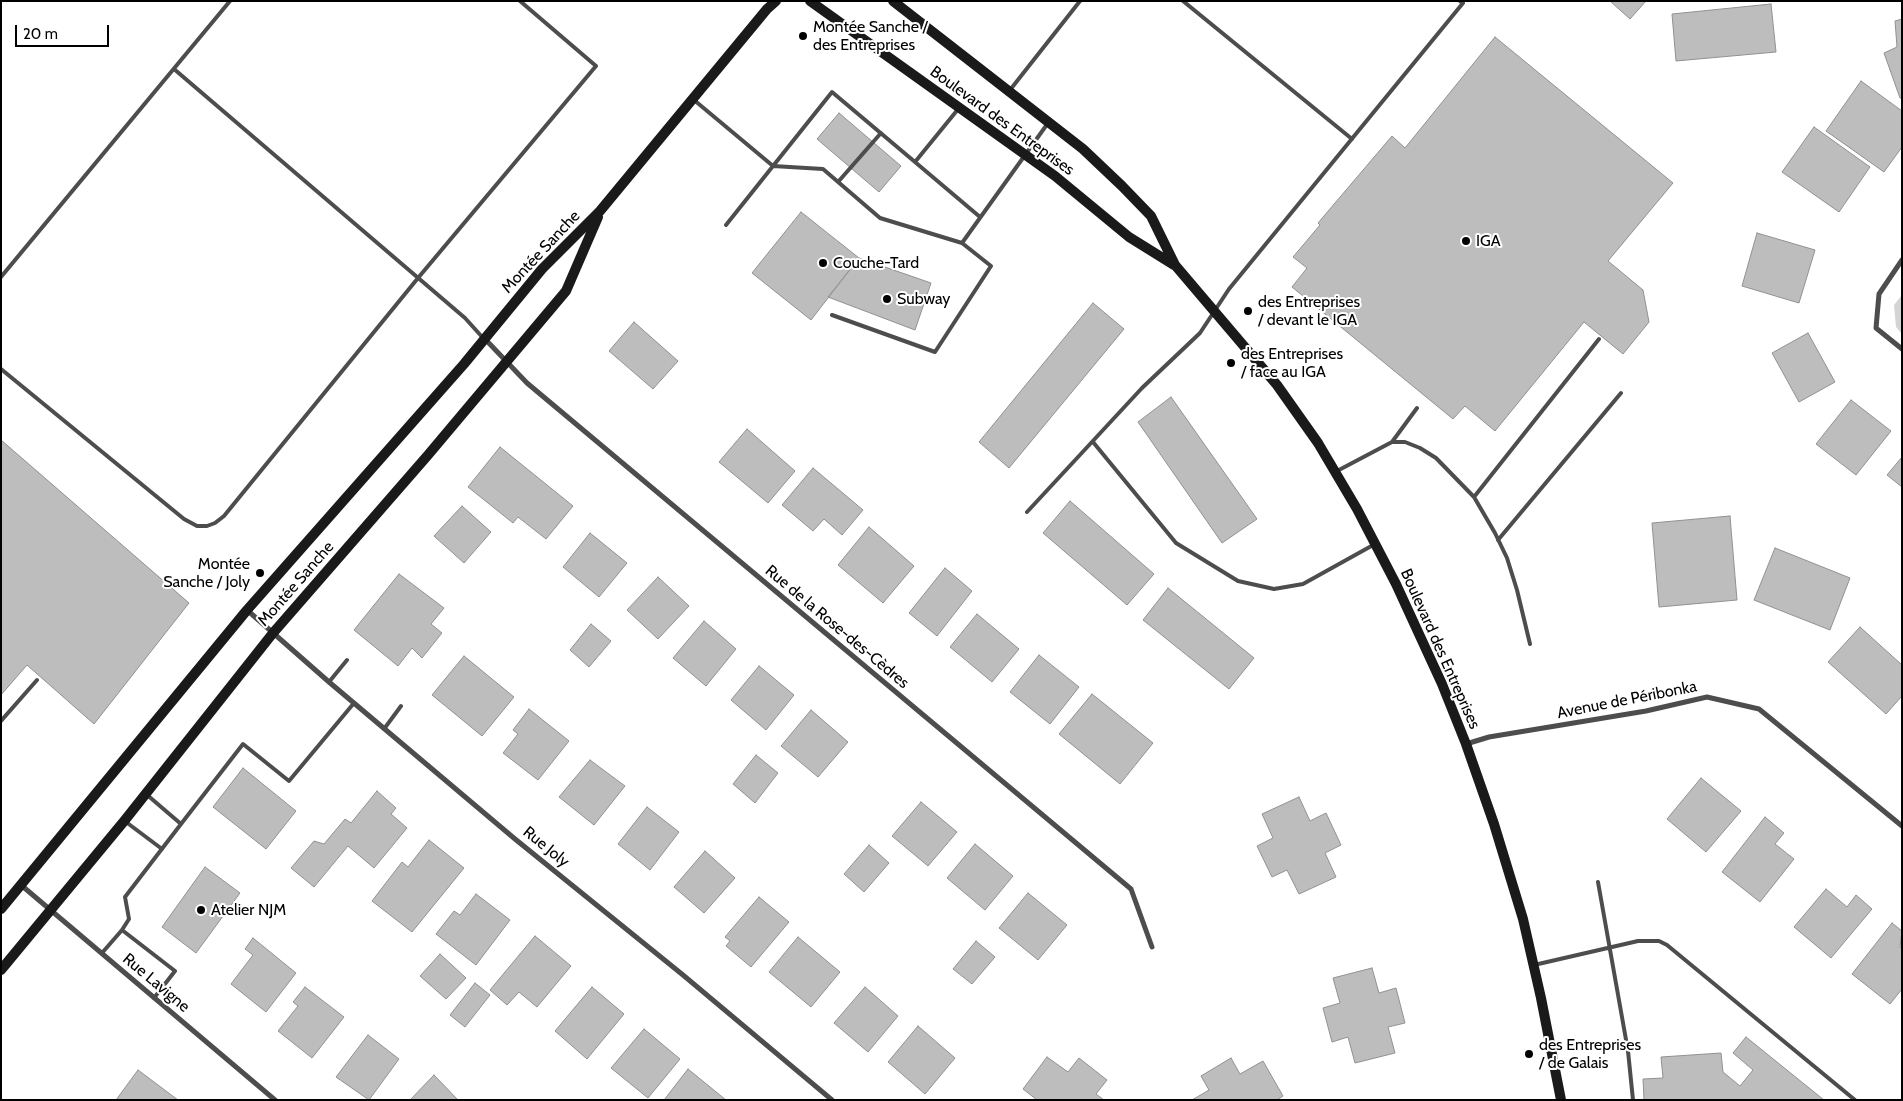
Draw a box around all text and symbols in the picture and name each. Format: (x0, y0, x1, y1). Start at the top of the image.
scale bar (18, 15, 111, 47)
place label: Montée Sanche / des Entreprises (813, 17, 928, 55)
text: 20 m (23, 25, 58, 43)
marker: Montée Sanche / des Entreprises (797, 30, 809, 42)
street label: Boulevard des Entreprises (926, 62, 1078, 180)
street label: Montée Sanche (498, 207, 584, 297)
place label: IGA (1476, 231, 1501, 251)
marker: IGA (1460, 235, 1472, 247)
place label: Couche-Tard (833, 253, 919, 273)
marker: Couche-Tard (817, 257, 829, 269)
place label: Subway (897, 289, 950, 309)
place label: des Entreprises / devant le IGA (1258, 292, 1360, 330)
marker: Subway (881, 293, 893, 305)
marker: des Entreprises / devant le IGA (1242, 305, 1254, 317)
place label: des Entreprises / face au IGA (1241, 344, 1343, 382)
marker: des Entreprises / face au IGA (1225, 357, 1237, 369)
street label: Montée Sanche (254, 538, 338, 630)
place label: Montée Sanche / Joly (163, 554, 250, 592)
street label: Rue de la Rose-des-Cèdres (761, 561, 913, 693)
street label: Boulevard des Entreprises (1396, 566, 1484, 732)
marker: Montée Sanche / Joly (254, 567, 266, 579)
street label: Avenue de Péribonka (1555, 677, 1699, 723)
street label: Rue Joly (519, 823, 573, 871)
place label: Atelier NJM (211, 900, 286, 920)
marker: Atelier NJM (195, 904, 207, 916)
street label: Rue Lavigne (119, 949, 193, 1017)
place label: des Entreprises / de Galais (1539, 1035, 1641, 1073)
marker: des Entreprises / de Galais (1523, 1048, 1535, 1060)

